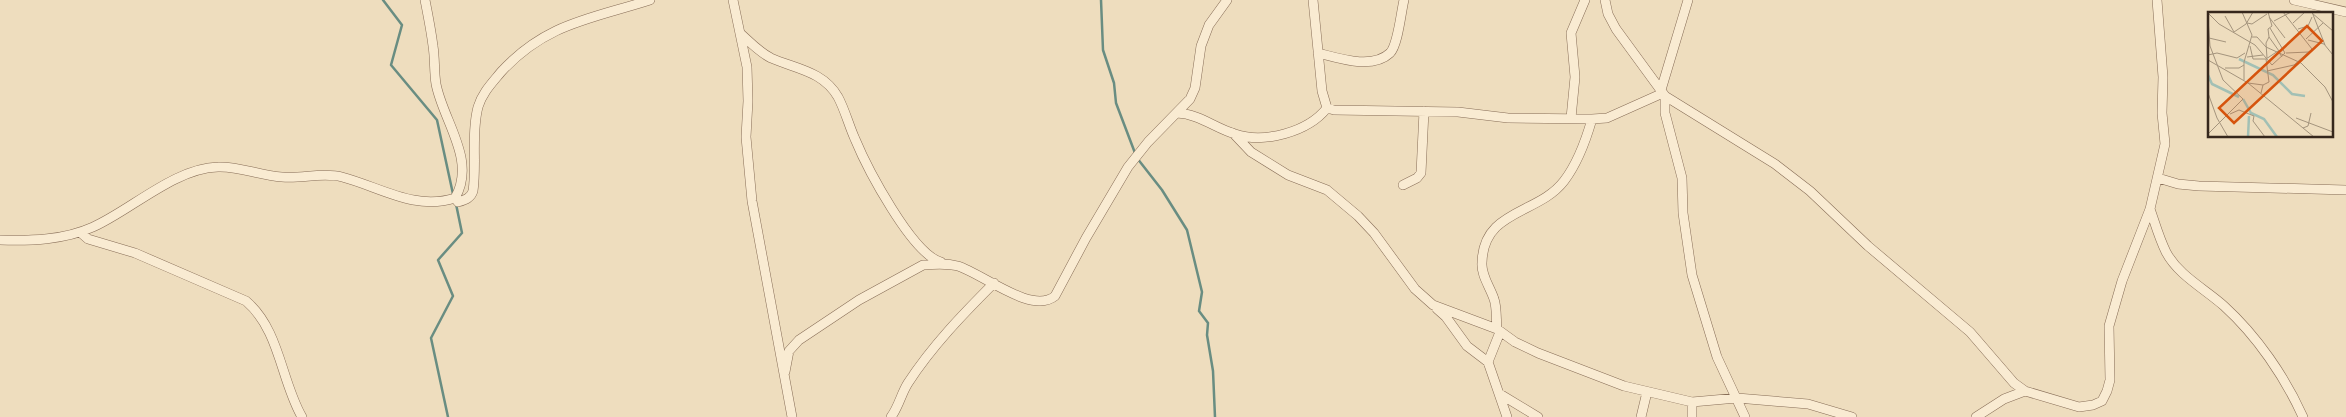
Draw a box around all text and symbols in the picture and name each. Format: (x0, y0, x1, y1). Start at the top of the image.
inset map (2208, 12, 2334, 138)

